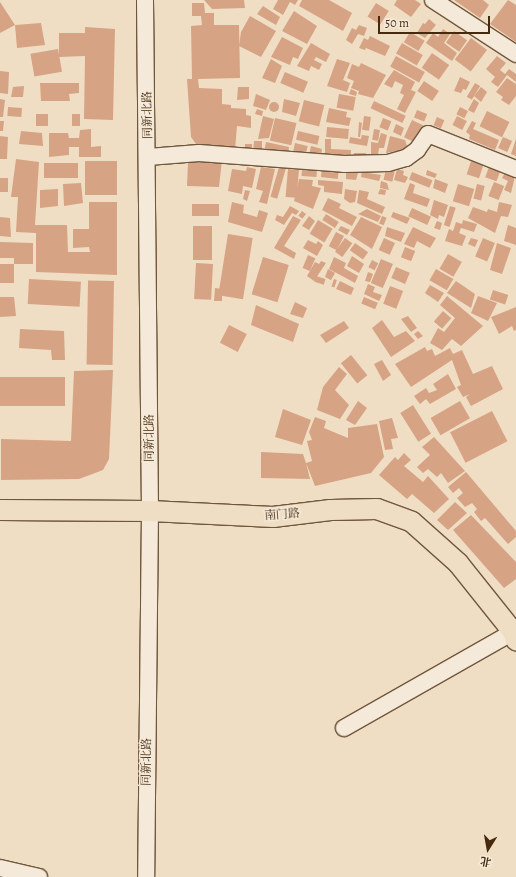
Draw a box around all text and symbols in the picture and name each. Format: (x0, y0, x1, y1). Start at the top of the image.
scale bar (380, 8, 492, 34)
text: 50 m (385, 15, 409, 31)
street label: 同新北路 (140, 91, 156, 139)
street label: 同新北路 (143, 414, 157, 462)
street label: 南门路 (264, 507, 300, 523)
street label: 同新北路 (139, 738, 155, 786)
north arrow (468, 829, 508, 869)
text: 北 (479, 853, 492, 870)

